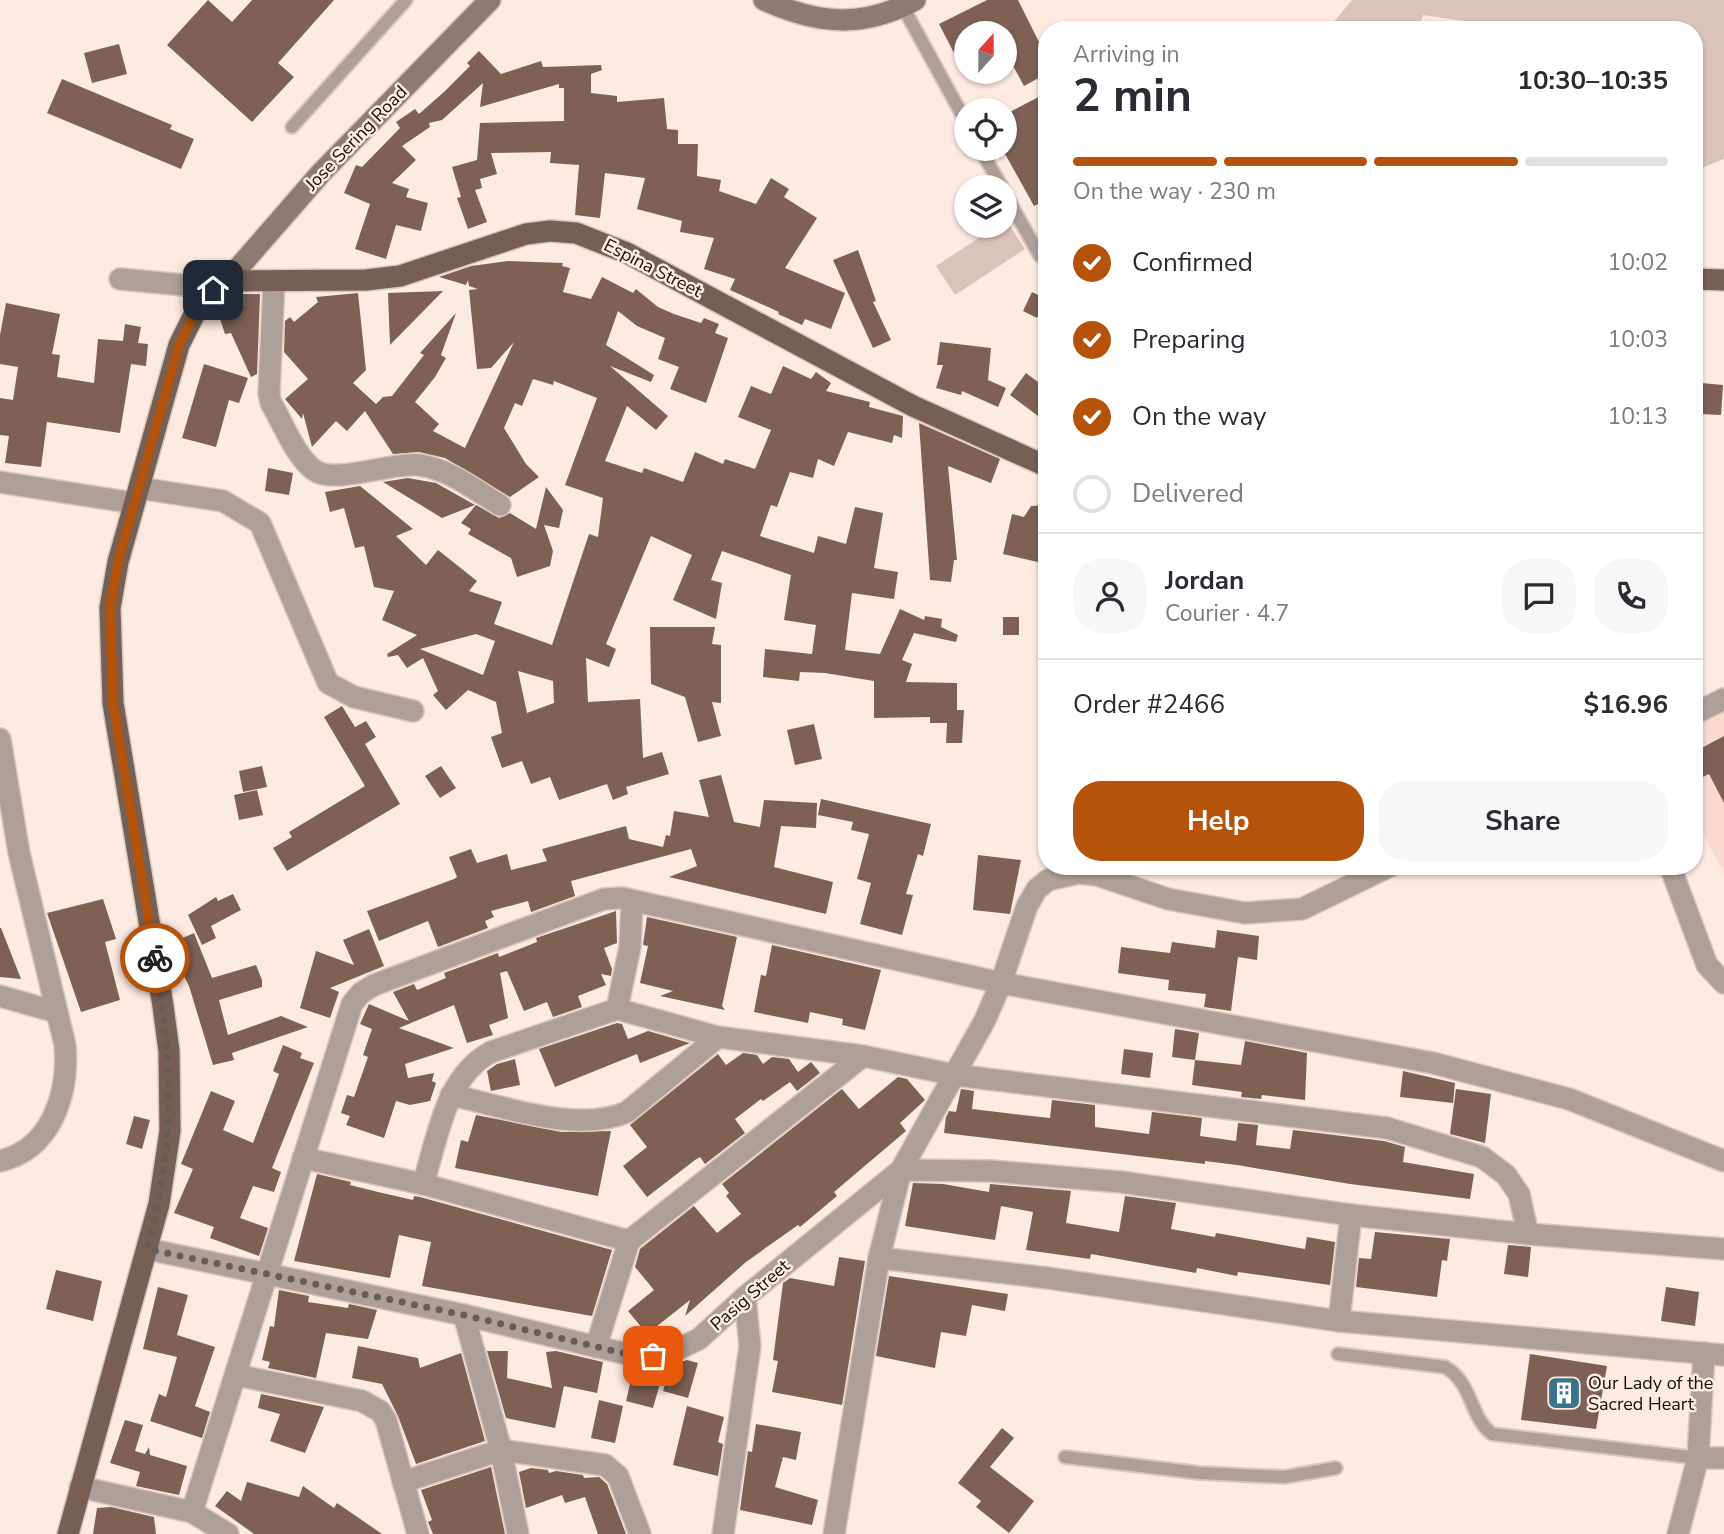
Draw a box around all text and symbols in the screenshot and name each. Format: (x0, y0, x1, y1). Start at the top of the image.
north arrow (954, 21, 1017, 84)
map controls (954, 21, 1017, 238)
text: Arriving in (1073, 39, 1180, 70)
text: 10:30–10:35 (1517, 63, 1668, 98)
text: 2 min (1073, 64, 1192, 127)
street label: Jose Sering Road (299, 80, 412, 196)
button: locate (954, 98, 1017, 161)
button: layers (954, 175, 1017, 238)
text: On the way · 230 m (1073, 176, 1276, 207)
street label: Espina Street (600, 233, 707, 303)
icon: check (1073, 244, 1111, 282)
text: Confirmed (1132, 245, 1253, 280)
text: 10:02 (1608, 247, 1668, 278)
pin (183, 260, 243, 320)
icon: home (194, 271, 232, 309)
icon: check (1073, 321, 1111, 359)
text: Preparing (1132, 322, 1245, 357)
text: 10:03 (1608, 324, 1668, 355)
icon: check (1073, 398, 1111, 436)
text: On the way (1132, 399, 1266, 434)
text: 10:13 (1608, 401, 1668, 432)
text: Delivered (1132, 476, 1244, 511)
button: person (1073, 559, 1147, 633)
button: chat (1502, 559, 1576, 633)
button: phone (1594, 559, 1668, 633)
text: Jordan (1165, 563, 1244, 598)
text: Courier · 4.7 (1165, 598, 1289, 629)
text: Order #2466 (1073, 687, 1225, 722)
text: $16.96 (1584, 687, 1668, 722)
button: Help (1073, 781, 1364, 861)
button: Share (1378, 781, 1668, 861)
courier (120, 923, 190, 993)
icon: bike (136, 939, 174, 977)
street label: Pasig Street (705, 1253, 795, 1336)
pin (623, 1326, 683, 1386)
icon: bag (634, 1337, 672, 1375)
place label: Our Lady of the Sacred Heart (1588, 1371, 1713, 1416)
building icon: Our Lady of the Sacred Heart (1545, 1374, 1583, 1412)

